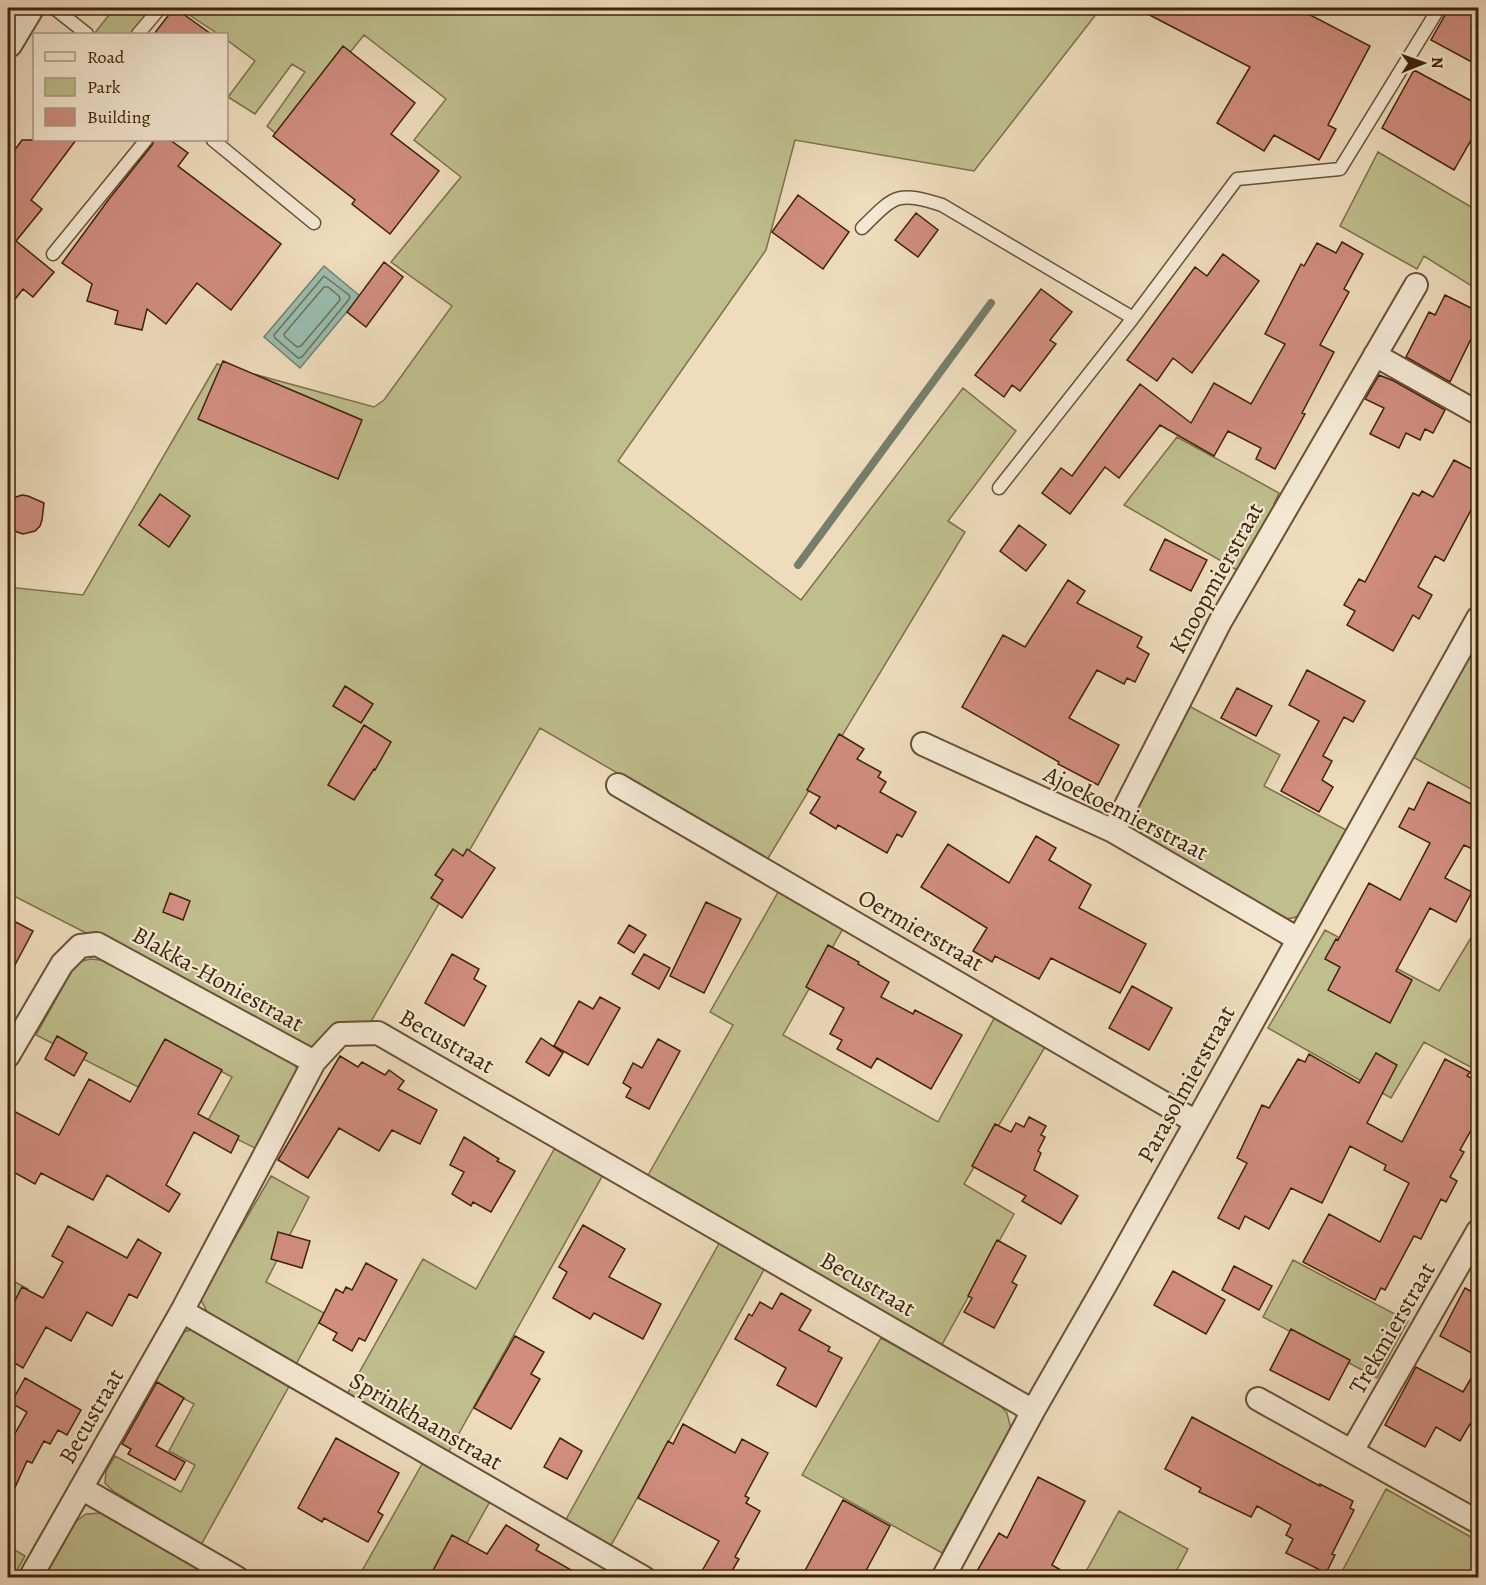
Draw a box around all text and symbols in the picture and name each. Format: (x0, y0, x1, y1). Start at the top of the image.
legend (33, 33, 228, 141)
north arrow (1393, 33, 1453, 93)
text: Road (87, 45, 125, 69)
text: N (1426, 57, 1448, 69)
text: Park (87, 75, 121, 99)
text: Building (87, 105, 151, 129)
street label: Knoopmierstraat (1161, 497, 1271, 659)
street label: Ajoekoemierstraat (1037, 757, 1214, 868)
street label: Oermierstraat (852, 881, 990, 979)
street label: Blakka-Honiestraat (127, 919, 310, 1039)
street label: Parasolmierstraat (1130, 1000, 1242, 1168)
street label: Becustraat (394, 1001, 500, 1081)
street label: Becustraat (815, 1244, 921, 1324)
street label: Trekmierstraat (1341, 1256, 1443, 1400)
street label: Becustraat (51, 1363, 131, 1469)
street label: Sprinkhaanstraat (344, 1364, 508, 1478)

